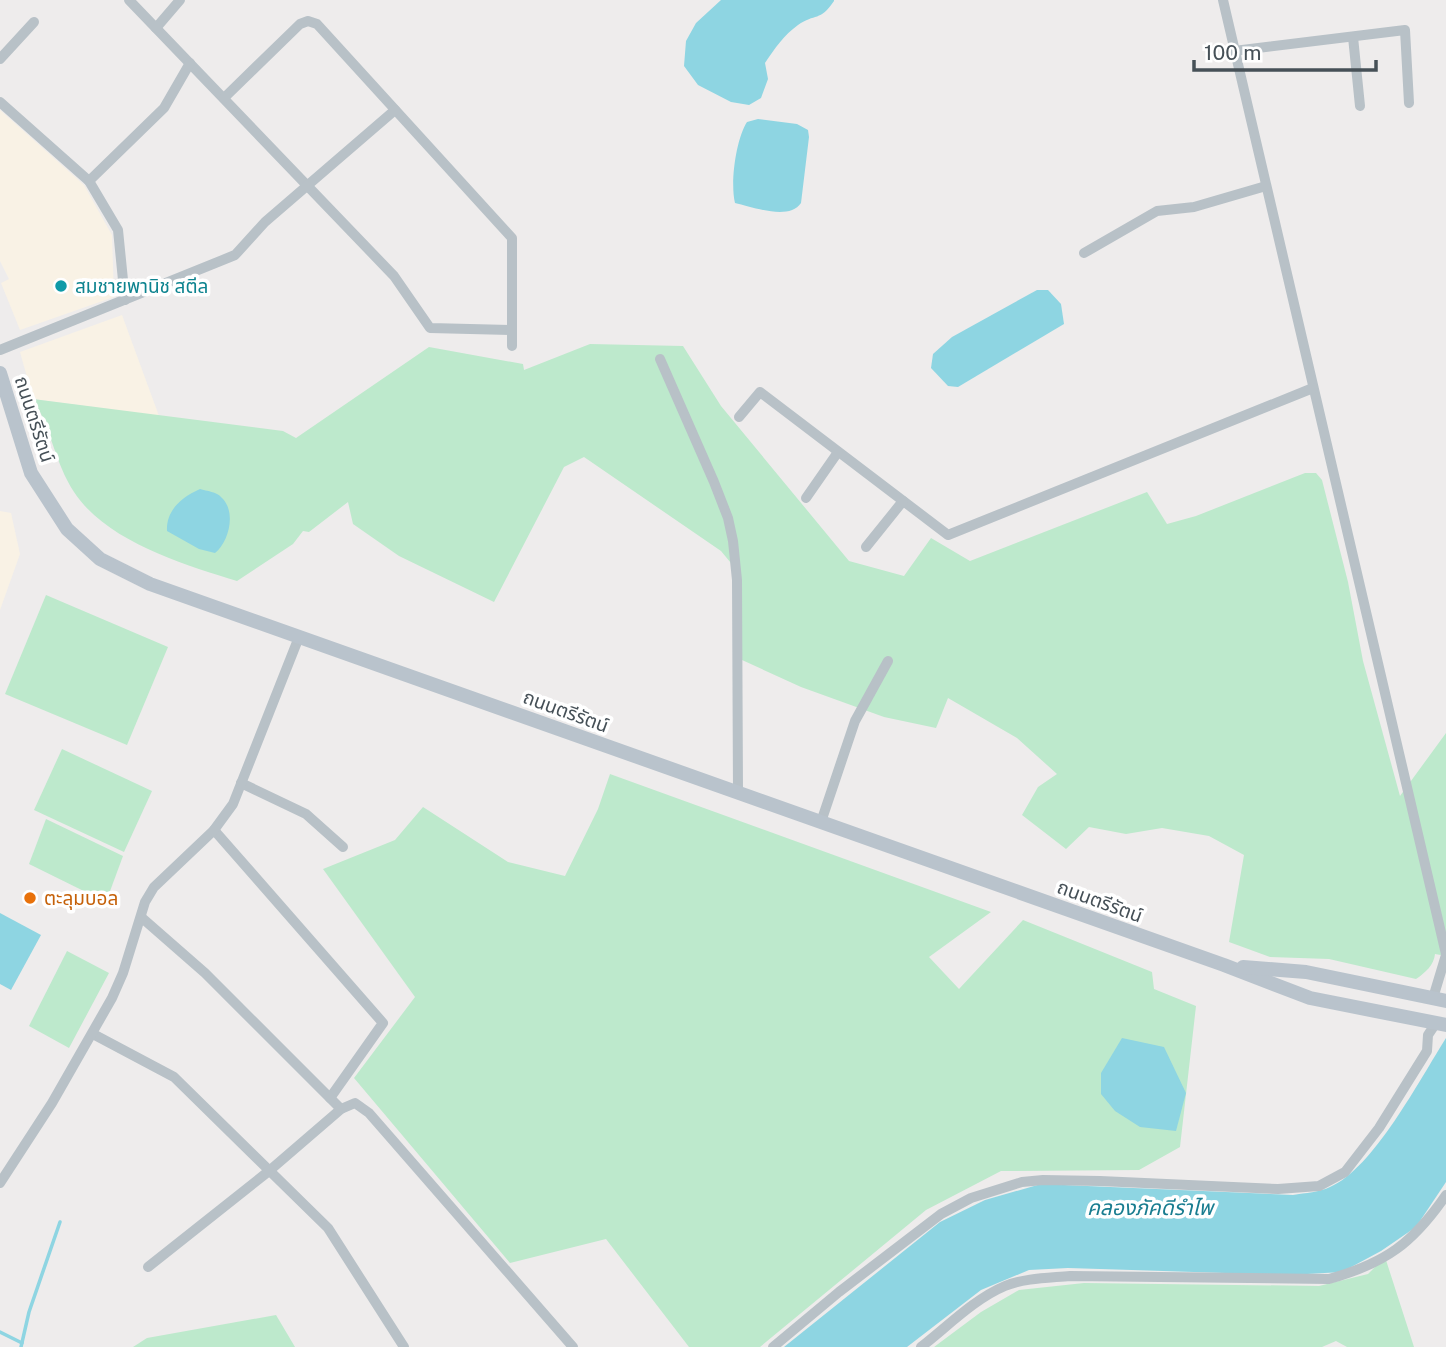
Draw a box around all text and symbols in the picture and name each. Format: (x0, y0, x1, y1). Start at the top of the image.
scale bar (1194, 28, 1376, 72)
text: 100 m (1204, 40, 1261, 65)
place label: สมชายพานิช สตีล (75, 275, 208, 297)
marker: สมชายพานิช สตีล (53, 278, 69, 294)
street label: ถนนตรีรัตน์ (11, 373, 59, 465)
street label: ถนนตรีรัตน์ (520, 685, 612, 737)
street label: ถนนตรีรัตน์ (1054, 875, 1146, 927)
place label: ตะลุมบอล (44, 887, 118, 910)
marker: ตะลุมบอล (22, 890, 38, 906)
water label: คลองภัคดีรำไพ (1087, 1195, 1215, 1220)

